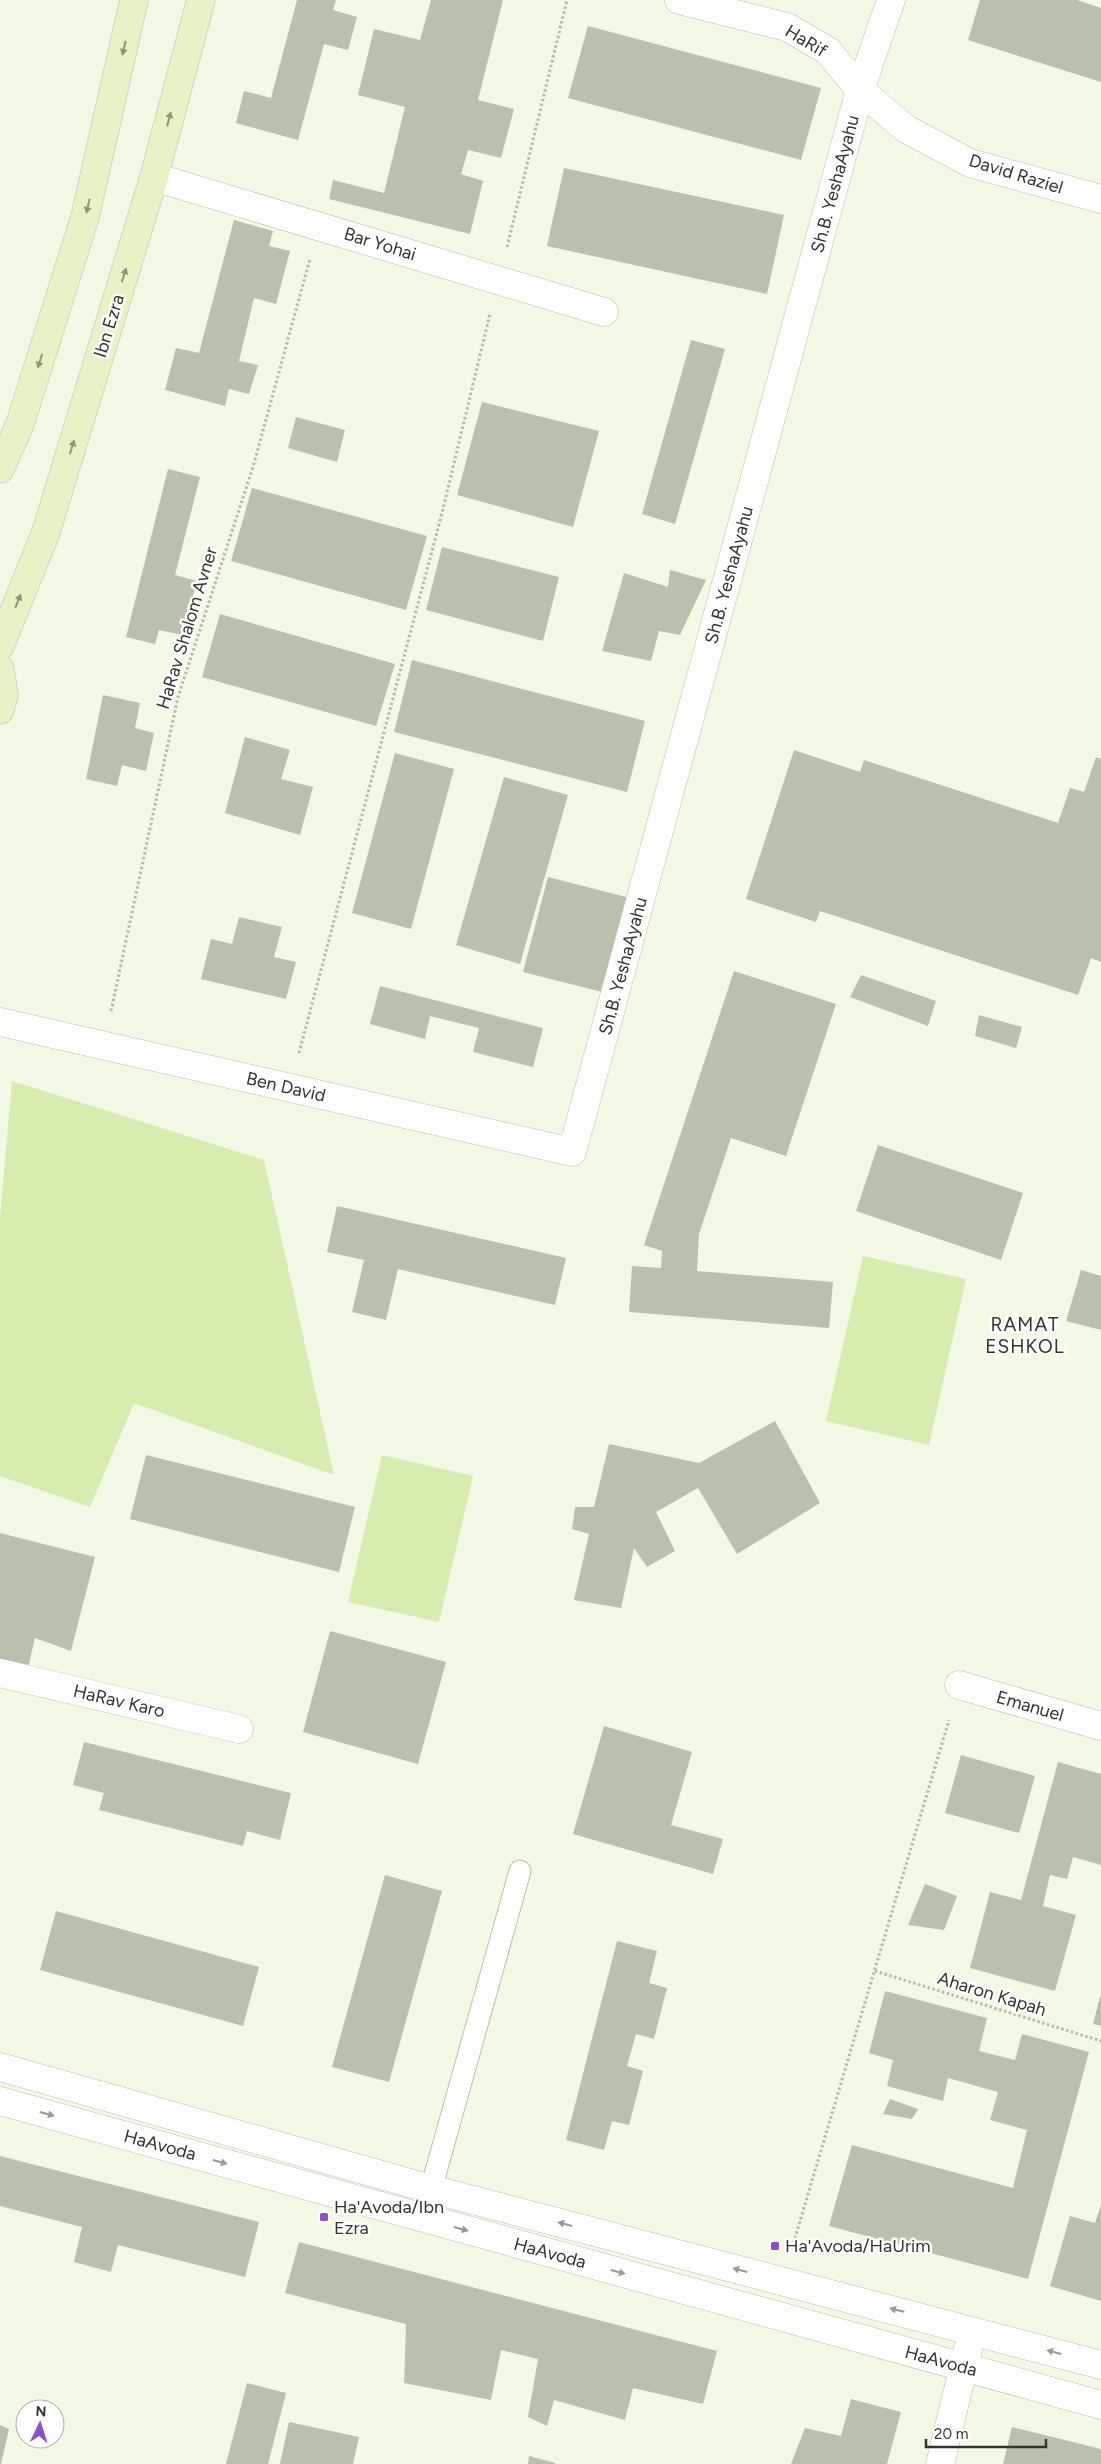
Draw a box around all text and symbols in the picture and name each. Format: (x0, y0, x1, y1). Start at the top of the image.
street label: HaRif (781, 20, 831, 62)
one-way arrow (120, 40, 128, 55)
one-way arrow (166, 112, 174, 127)
street label: Sh.B. YeshaAyahu (806, 113, 864, 255)
street label: David Raziel (966, 149, 1066, 199)
one-way arrow (84, 198, 92, 214)
street label: Bar Yohai (341, 223, 419, 265)
one-way arrow (121, 268, 129, 283)
street label: Ibn Ezra (89, 292, 129, 360)
one-way arrow (36, 354, 43, 369)
one-way arrow (68, 440, 76, 455)
street label: Sh.B. YeshaAyahu (700, 504, 758, 646)
street label: HaRav Shalom Avner (152, 544, 222, 712)
one-way arrow (14, 593, 22, 608)
street label: Sh.B. YeshaAyahu (594, 895, 652, 1037)
street label: Ben David (244, 1067, 328, 1107)
district label: RAMAT ESHKOL (985, 1313, 1065, 1358)
street label: HaRav Karo (71, 1680, 167, 1722)
street label: Emanuel (994, 1686, 1066, 1726)
street label: Aharon Kapah (935, 1967, 1049, 2021)
one-way arrow (39, 2110, 55, 2118)
street label: HaAvoda (121, 2125, 199, 2165)
one-way arrow (213, 2158, 228, 2166)
place label: Ha'Avoda/Ibn Ezra (334, 2196, 444, 2239)
marker: Ha'Avoda/Ibn Ezra (318, 2211, 330, 2223)
one-way arrow (558, 2220, 573, 2228)
one-way arrow (454, 2225, 469, 2233)
street label: HaAvoda (511, 2233, 589, 2273)
place label: Ha'Avoda/HaUrim (785, 2235, 931, 2257)
marker: Ha'Avoda/HaUrim (769, 2240, 781, 2252)
one-way arrow (732, 2266, 747, 2274)
one-way arrow (611, 2268, 626, 2276)
one-way arrow (889, 2306, 904, 2314)
street label: HaAvoda (902, 2341, 980, 2381)
one-way arrow (1046, 2348, 1062, 2356)
north arrow (15, 2399, 65, 2449)
text: N (35, 2403, 47, 2420)
scale bar (926, 2416, 1046, 2448)
text: 20 m (934, 2425, 968, 2443)

